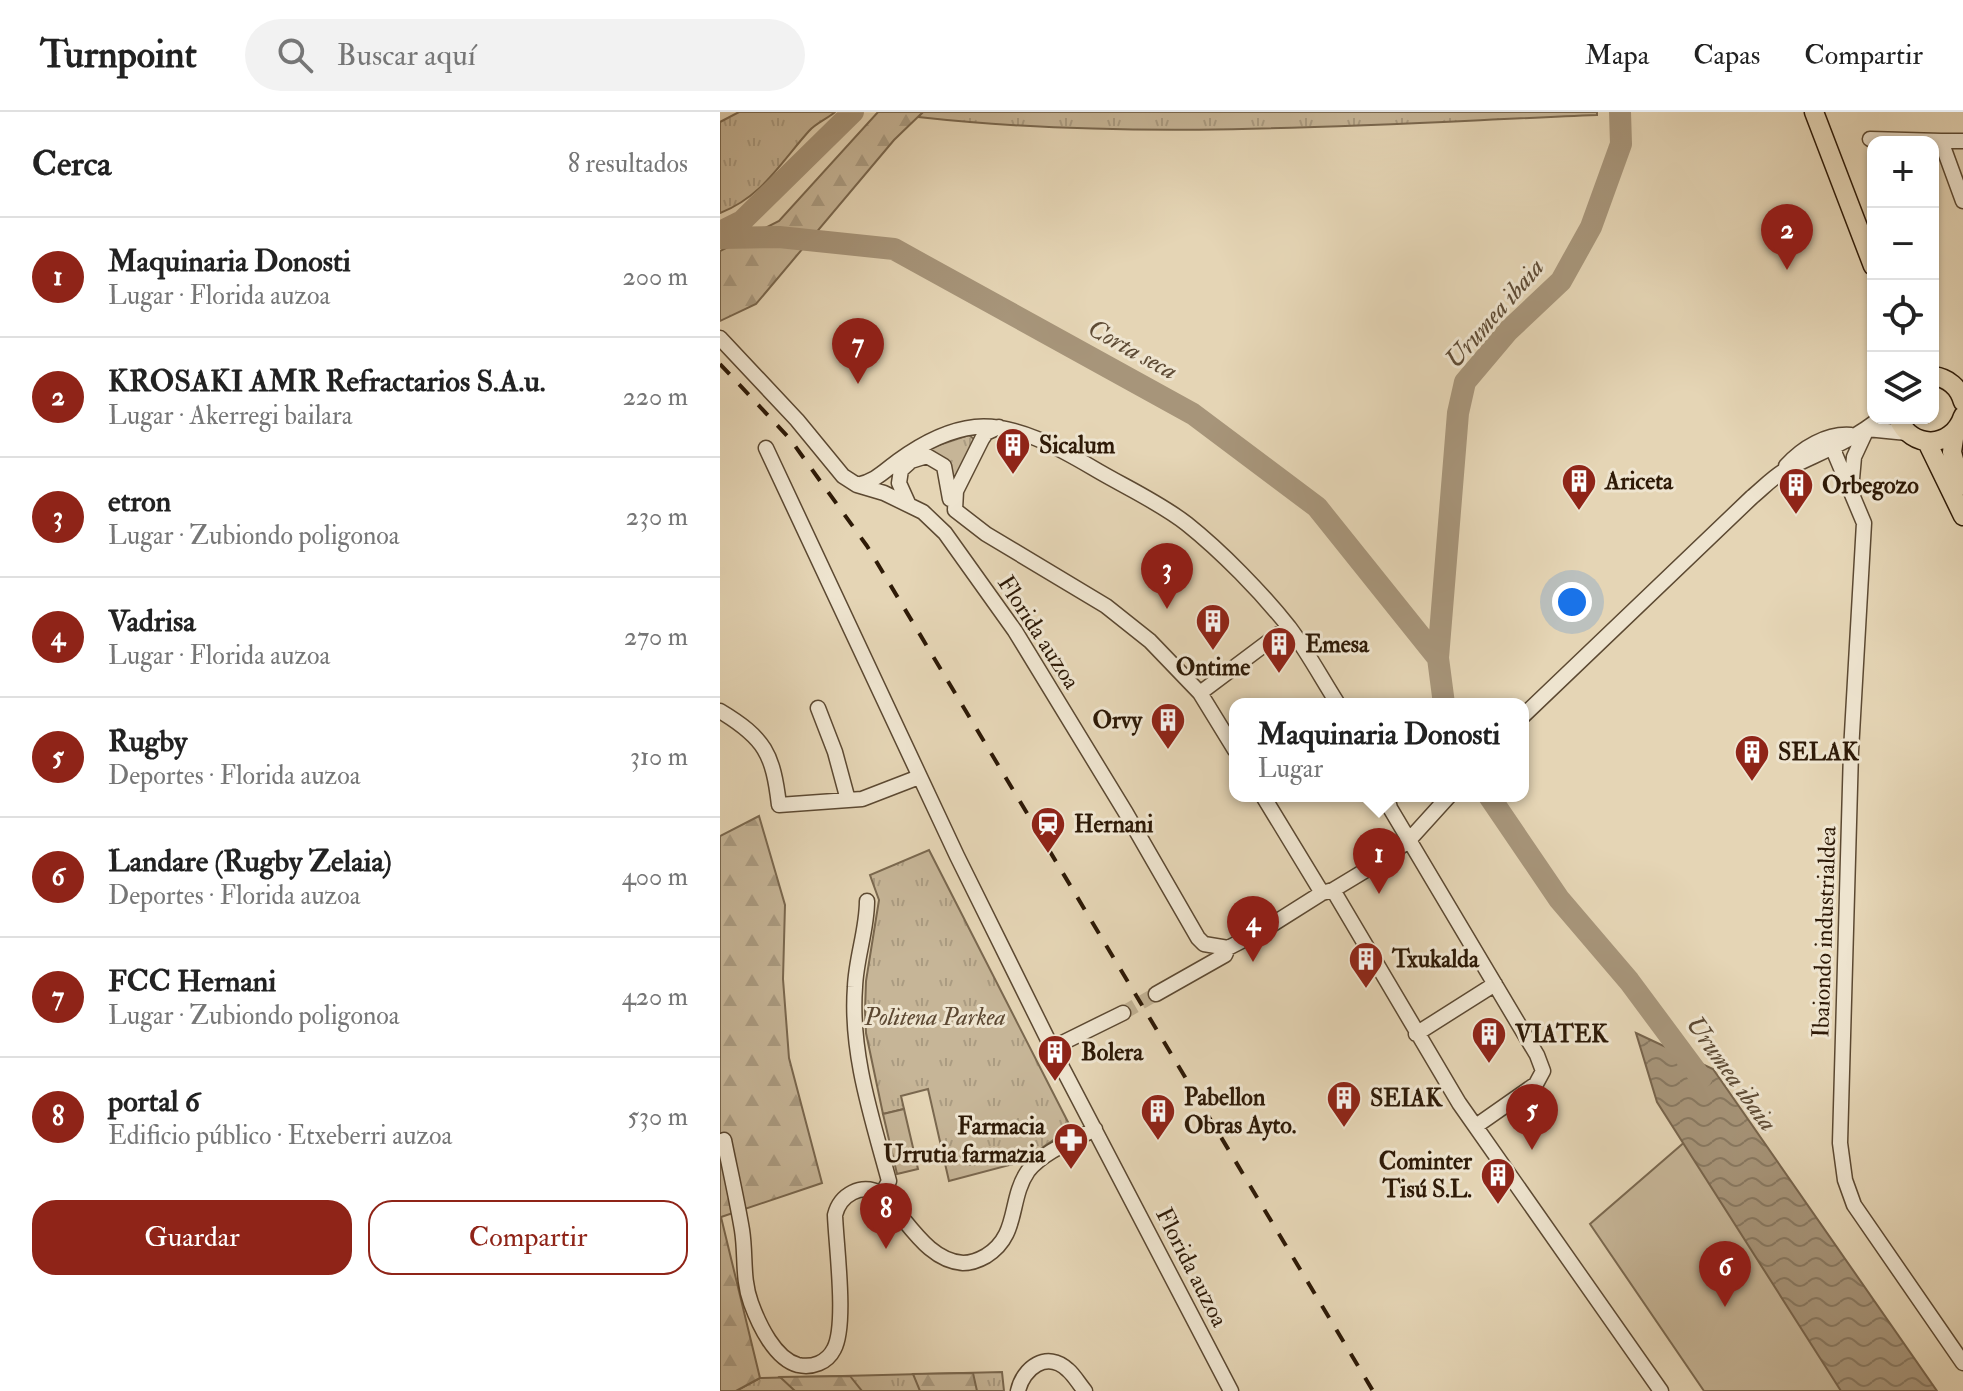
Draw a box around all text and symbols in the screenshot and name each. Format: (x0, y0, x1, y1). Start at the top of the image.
search box (245, 19, 805, 91)
text: Turnpoint (40, 31, 197, 79)
icon: search (273, 33, 317, 77)
text: Buscar aquí (337, 37, 476, 74)
text: Mapa (1585, 38, 1649, 73)
text: Capas (1693, 38, 1760, 73)
text: Compartir (1804, 38, 1923, 73)
map controls (1867, 136, 1939, 424)
button: + (1867, 136, 1939, 208)
text: Cerca (32, 143, 111, 186)
text: 8 resultados (568, 148, 688, 180)
pin: 2 (1761, 204, 1813, 270)
button: − (1867, 208, 1939, 280)
text: Maquinaria Donosti (108, 243, 351, 280)
water label: Urumea ibaia (1438, 252, 1551, 375)
text: 1 (53, 261, 63, 293)
text: 200 m (623, 261, 688, 293)
text: Lugar · Florida auzoa (108, 280, 330, 312)
button: locate (1867, 280, 1939, 352)
water label: Corta seca (1082, 312, 1183, 387)
pin: 7 (832, 318, 884, 384)
button: layers (1867, 352, 1939, 424)
text: KROSAKI AMR Refractarios S.A.u. (108, 363, 546, 400)
text: 2 (51, 381, 65, 413)
text: 220 m (623, 381, 688, 413)
text: Lugar · Akerregi bailara (108, 400, 352, 432)
building icon: Sicalum (994, 426, 1032, 476)
place label: Sicalum (1039, 430, 1116, 461)
building icon: Ariceta (1560, 462, 1598, 512)
place label: Ariceta (1604, 466, 1674, 497)
building icon: Orbegozo (1777, 466, 1815, 516)
place label: Orbegozo (1822, 470, 1919, 501)
text: etron (108, 483, 171, 520)
text: 3 (53, 501, 63, 533)
text: 230 m (626, 501, 688, 533)
text: Lugar · Zubiondo poligonoa (108, 520, 399, 552)
pin: 3 (1141, 543, 1193, 609)
street label: Florida auzoa (990, 569, 1088, 696)
your location (1552, 582, 1592, 622)
building icon: Ontime (1194, 602, 1232, 652)
text: Vadrisa (108, 603, 196, 640)
text: 4 (51, 621, 65, 653)
text: 270 m (624, 621, 688, 653)
building icon: Emesa (1260, 625, 1298, 675)
place label: Emesa (1305, 629, 1370, 660)
text: Lugar · Florida auzoa (108, 640, 330, 672)
place label: Ontime (1176, 652, 1250, 683)
popup (1229, 698, 1529, 802)
building icon: Orvy (1149, 701, 1187, 751)
place label: Orvy (1092, 705, 1143, 736)
text: Maquinaria Donosti (1258, 716, 1500, 753)
text: Rugby (108, 723, 187, 760)
building icon: SELAK (1733, 733, 1771, 783)
place label: SELAK (1778, 737, 1860, 768)
text: 5 (52, 741, 64, 773)
text: 310 m (630, 741, 688, 773)
text: Lugar (1258, 753, 1323, 785)
text: Deportes · Florida auzoa (108, 760, 360, 792)
station icon: Hernani (1029, 805, 1067, 855)
place label: Hernani (1074, 809, 1154, 840)
street label: Ibaiondo industrialdea (1805, 825, 1844, 1038)
pin: 1 (1353, 828, 1405, 894)
text: Landare (Rugby Zelaia) (108, 843, 392, 880)
text: 6 (51, 861, 65, 893)
text: 400 m (622, 861, 688, 893)
text: Deportes · Florida auzoa (108, 880, 360, 912)
pin: 4 (1227, 896, 1279, 962)
building icon: Txukalda (1347, 940, 1385, 990)
place label: Txukalda (1391, 944, 1480, 975)
text: FCC Hernani (108, 963, 276, 1000)
text: 7 (52, 981, 64, 1013)
text: 420 m (622, 981, 688, 1013)
text: Lugar · Zubiondo poligonoa (108, 1000, 399, 1032)
park label: Politena Parkea (863, 1002, 1006, 1033)
water label: Urumea ibaia (1678, 1009, 1784, 1138)
building icon: VIATEK (1470, 1015, 1508, 1065)
place label: VIATEK (1514, 1019, 1609, 1050)
building icon: Bolera (1036, 1033, 1074, 1083)
place label: Bolera (1081, 1037, 1144, 1068)
building icon: SEIAK (1325, 1079, 1363, 1129)
place label: Pabellon Obras Ayto. (1184, 1082, 1297, 1141)
text: portal 6 (108, 1083, 200, 1120)
place label: SEIAK (1370, 1083, 1444, 1114)
pin: 5 (1506, 1084, 1558, 1150)
building icon: Pabellon Obras Ayto. (1139, 1092, 1177, 1142)
text: 8 (52, 1101, 64, 1133)
text: 530 m (628, 1101, 688, 1133)
place label: Farmacia Urrutia farmazia (883, 1111, 1046, 1170)
text: Edificio público · Etxeberri auzoa (108, 1120, 452, 1152)
pharmacy icon: Farmacia Urrutia farmazia (1052, 1121, 1090, 1171)
place label: Cominter Tisú S.L. (1379, 1146, 1473, 1205)
building icon: Cominter Tisú S.L. (1479, 1156, 1517, 1206)
pin: 8 (860, 1183, 912, 1249)
button: Guardar (32, 1200, 352, 1275)
button: Compartir (368, 1200, 688, 1275)
street label: Florida auzoa (1148, 1202, 1235, 1333)
pin: 6 (1699, 1241, 1751, 1307)

